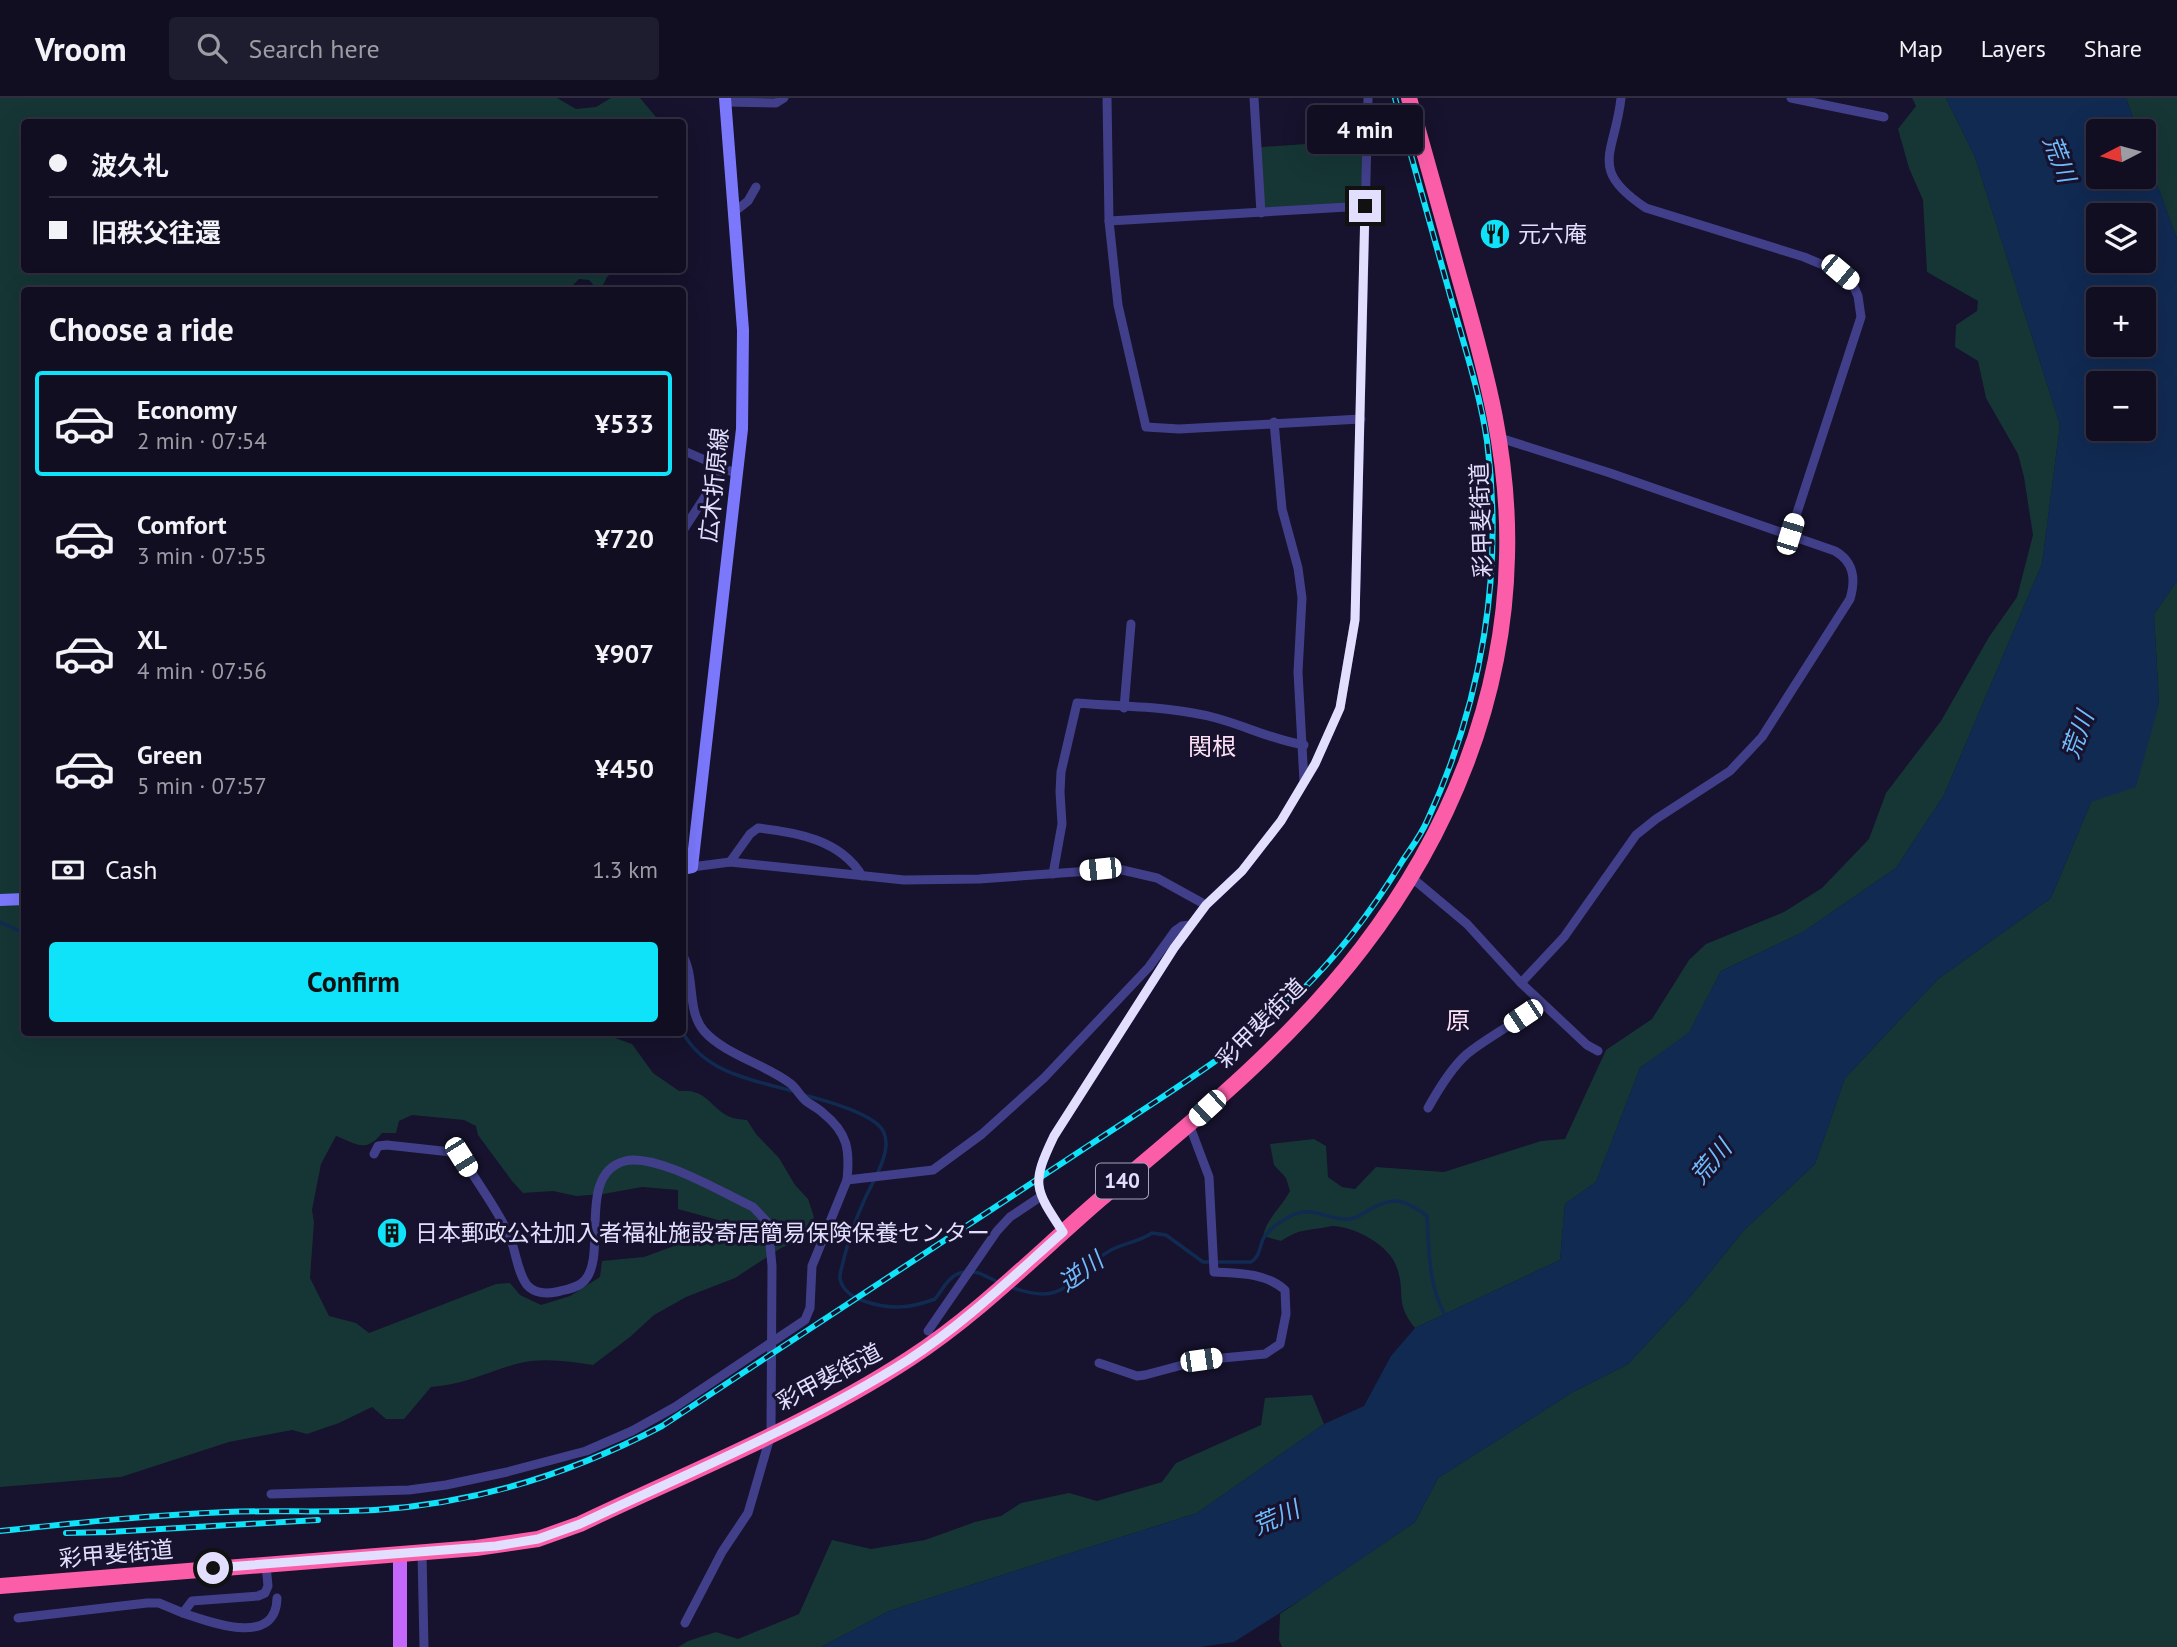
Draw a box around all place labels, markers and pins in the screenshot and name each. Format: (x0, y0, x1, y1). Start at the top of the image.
restaurant icon: 元六庵 (1478, 217, 1512, 251)
place label: 元六庵 (1518, 219, 1587, 248)
building icon: 日本郵政公社加入者福祉施設寄居簡易保険保養センター (375, 1216, 409, 1250)
place label: 日本郵政公社加入者福祉施設寄居簡易保険保養センター (415, 1218, 990, 1247)

